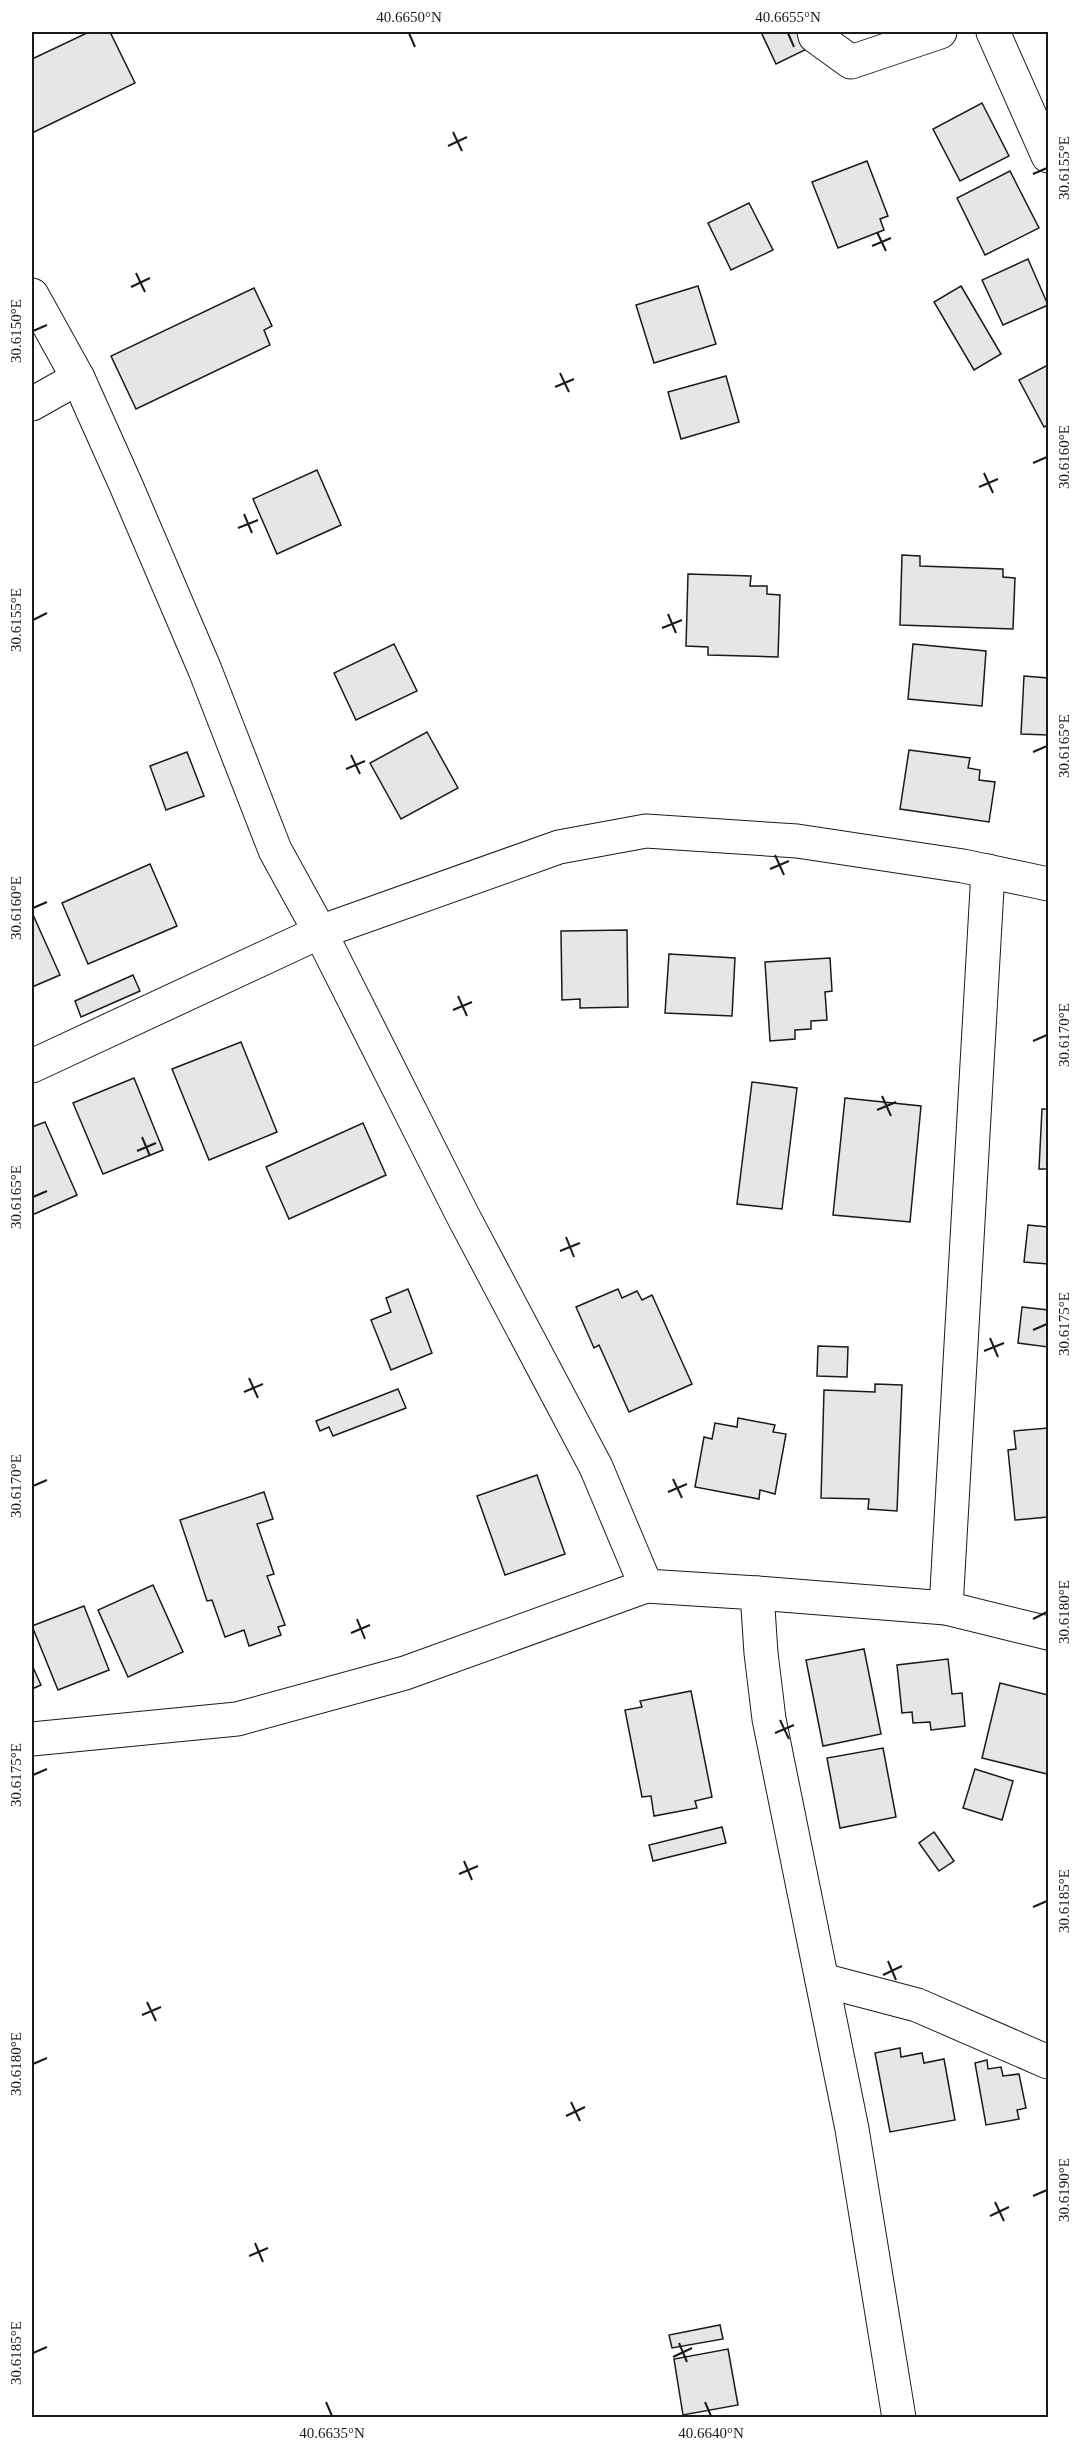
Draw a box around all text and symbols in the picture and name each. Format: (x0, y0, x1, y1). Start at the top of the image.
text: 40.6650°N (376, 9, 442, 25)
text: 40.6655°N (755, 9, 821, 25)
text: 30.6155°E (1056, 136, 1072, 200)
text: 30.6150°E (8, 299, 24, 363)
text: 30.6160°E (1056, 425, 1072, 489)
text: 30.6155°E (8, 588, 24, 652)
text: 30.6165°E (1056, 714, 1072, 778)
text: 30.6160°E (8, 876, 24, 940)
text: 30.6170°E (1056, 1003, 1072, 1067)
text: 30.6165°E (8, 1165, 24, 1229)
text: 30.6175°E (1056, 1292, 1072, 1356)
text: 30.6170°E (8, 1454, 24, 1518)
text: 30.6180°E (1056, 1580, 1072, 1644)
text: 30.6175°E (8, 1743, 24, 1807)
text: 30.6185°E (1056, 1869, 1072, 1933)
text: 30.6180°E (8, 2032, 24, 2096)
text: 30.6190°E (1056, 2158, 1072, 2222)
text: 30.6185°E (8, 2321, 24, 2385)
text: 40.6635°N (299, 2425, 365, 2441)
text: 40.6640°N (678, 2425, 744, 2441)

